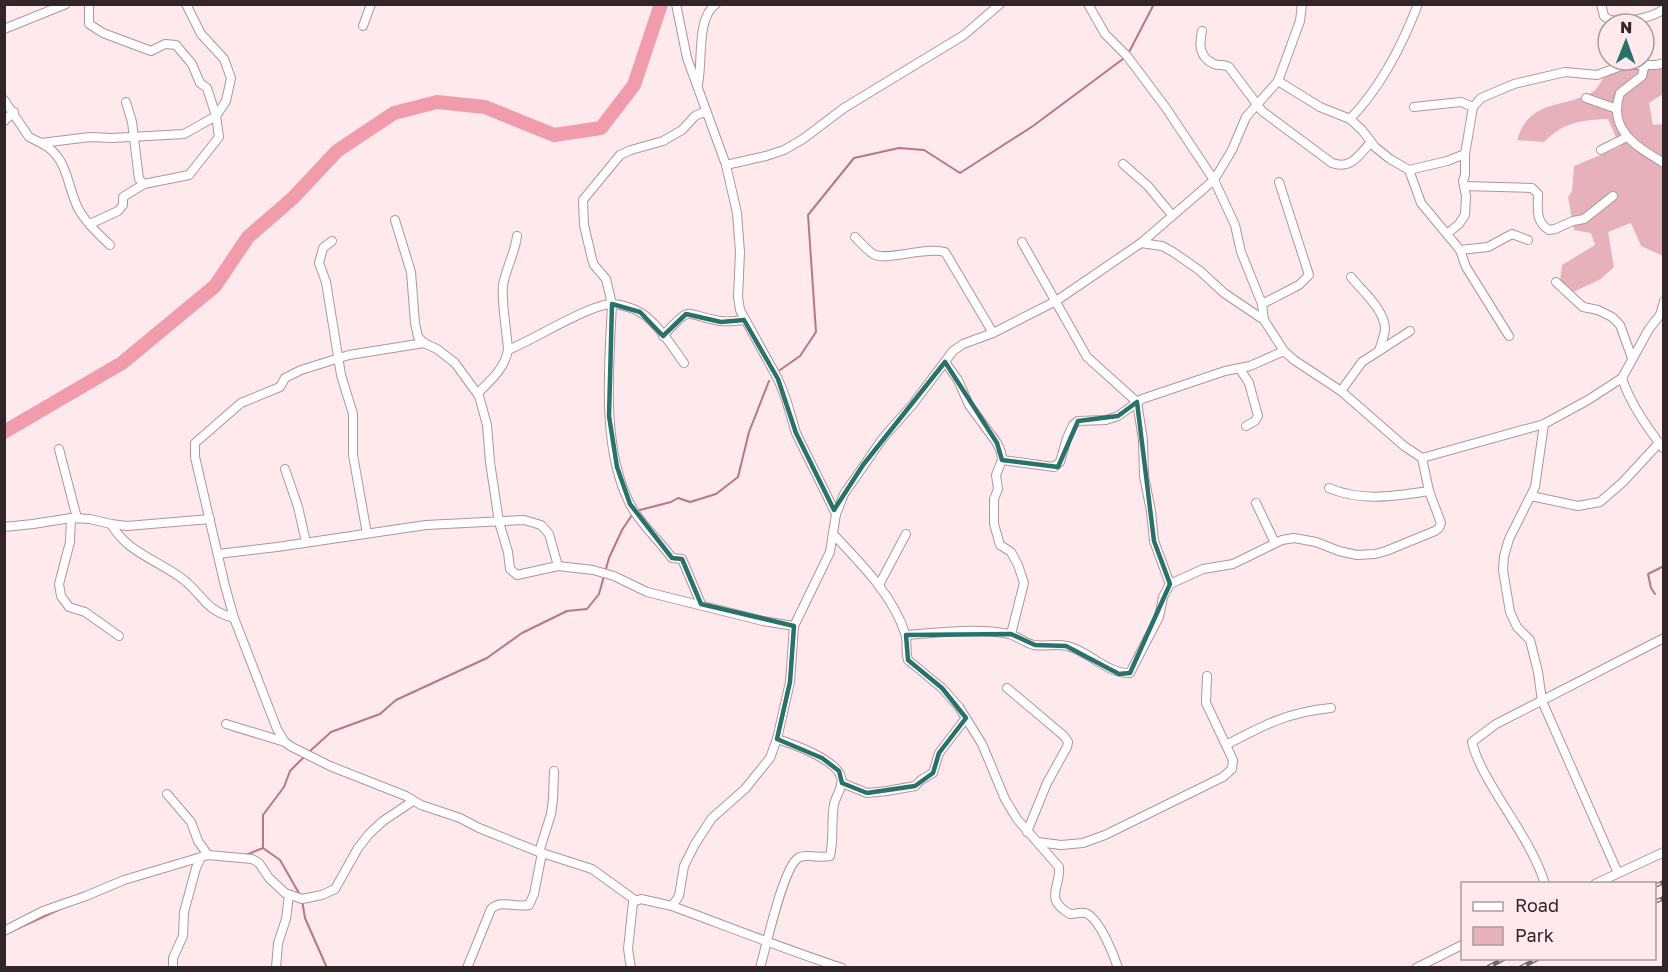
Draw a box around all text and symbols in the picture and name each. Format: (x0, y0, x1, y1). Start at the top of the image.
north arrow (1596, 12, 1656, 72)
text: N (1620, 17, 1633, 37)
legend (1461, 882, 1656, 960)
text: Road (1515, 894, 1559, 916)
text: Park (1515, 924, 1554, 946)

